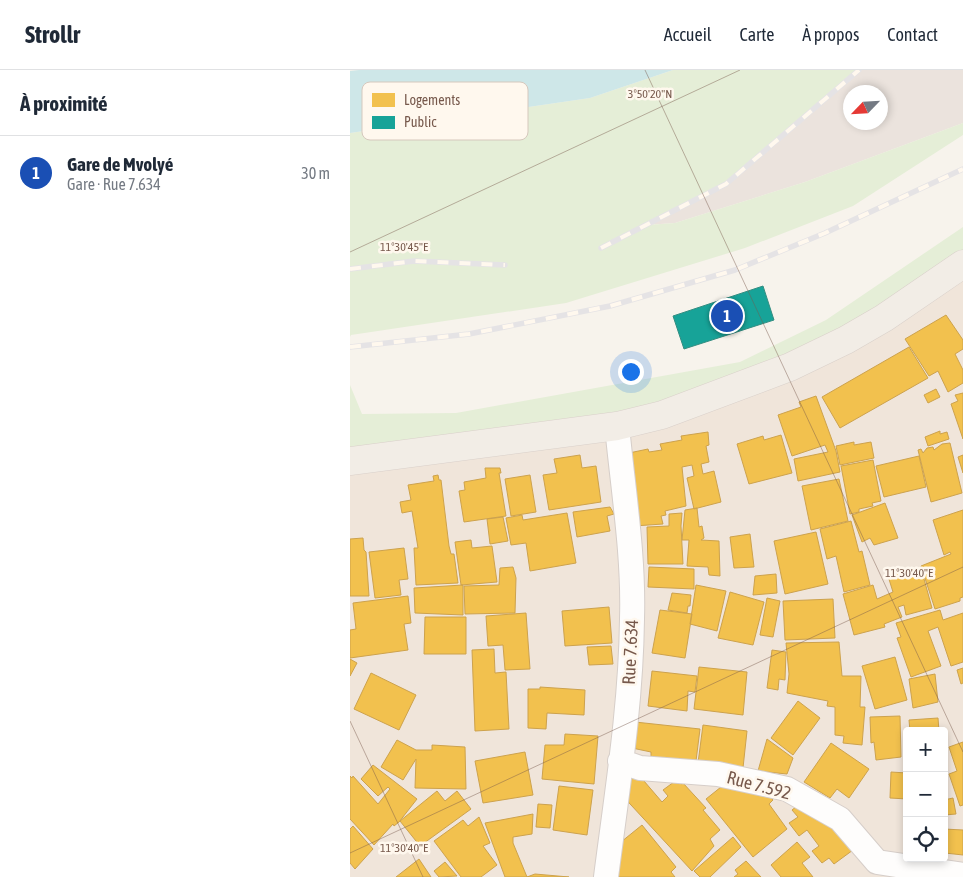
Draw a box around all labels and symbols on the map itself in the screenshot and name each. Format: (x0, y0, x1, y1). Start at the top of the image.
legend (362, 82, 528, 140)
north arrow (843, 85, 888, 130)
text: 3°50'20"N (628, 87, 672, 101)
text: Logements (404, 92, 460, 108)
text: Public (404, 114, 437, 130)
text: 11°30'45"E (380, 240, 428, 254)
pin: 1 (711, 297, 743, 335)
your location (618, 359, 644, 385)
text: 11°30'40"E (885, 566, 933, 580)
street label: Rue 7.634 (618, 619, 642, 685)
street label: Rue 7.592 (725, 766, 793, 804)
text: 11°30'40"E (380, 841, 428, 855)

